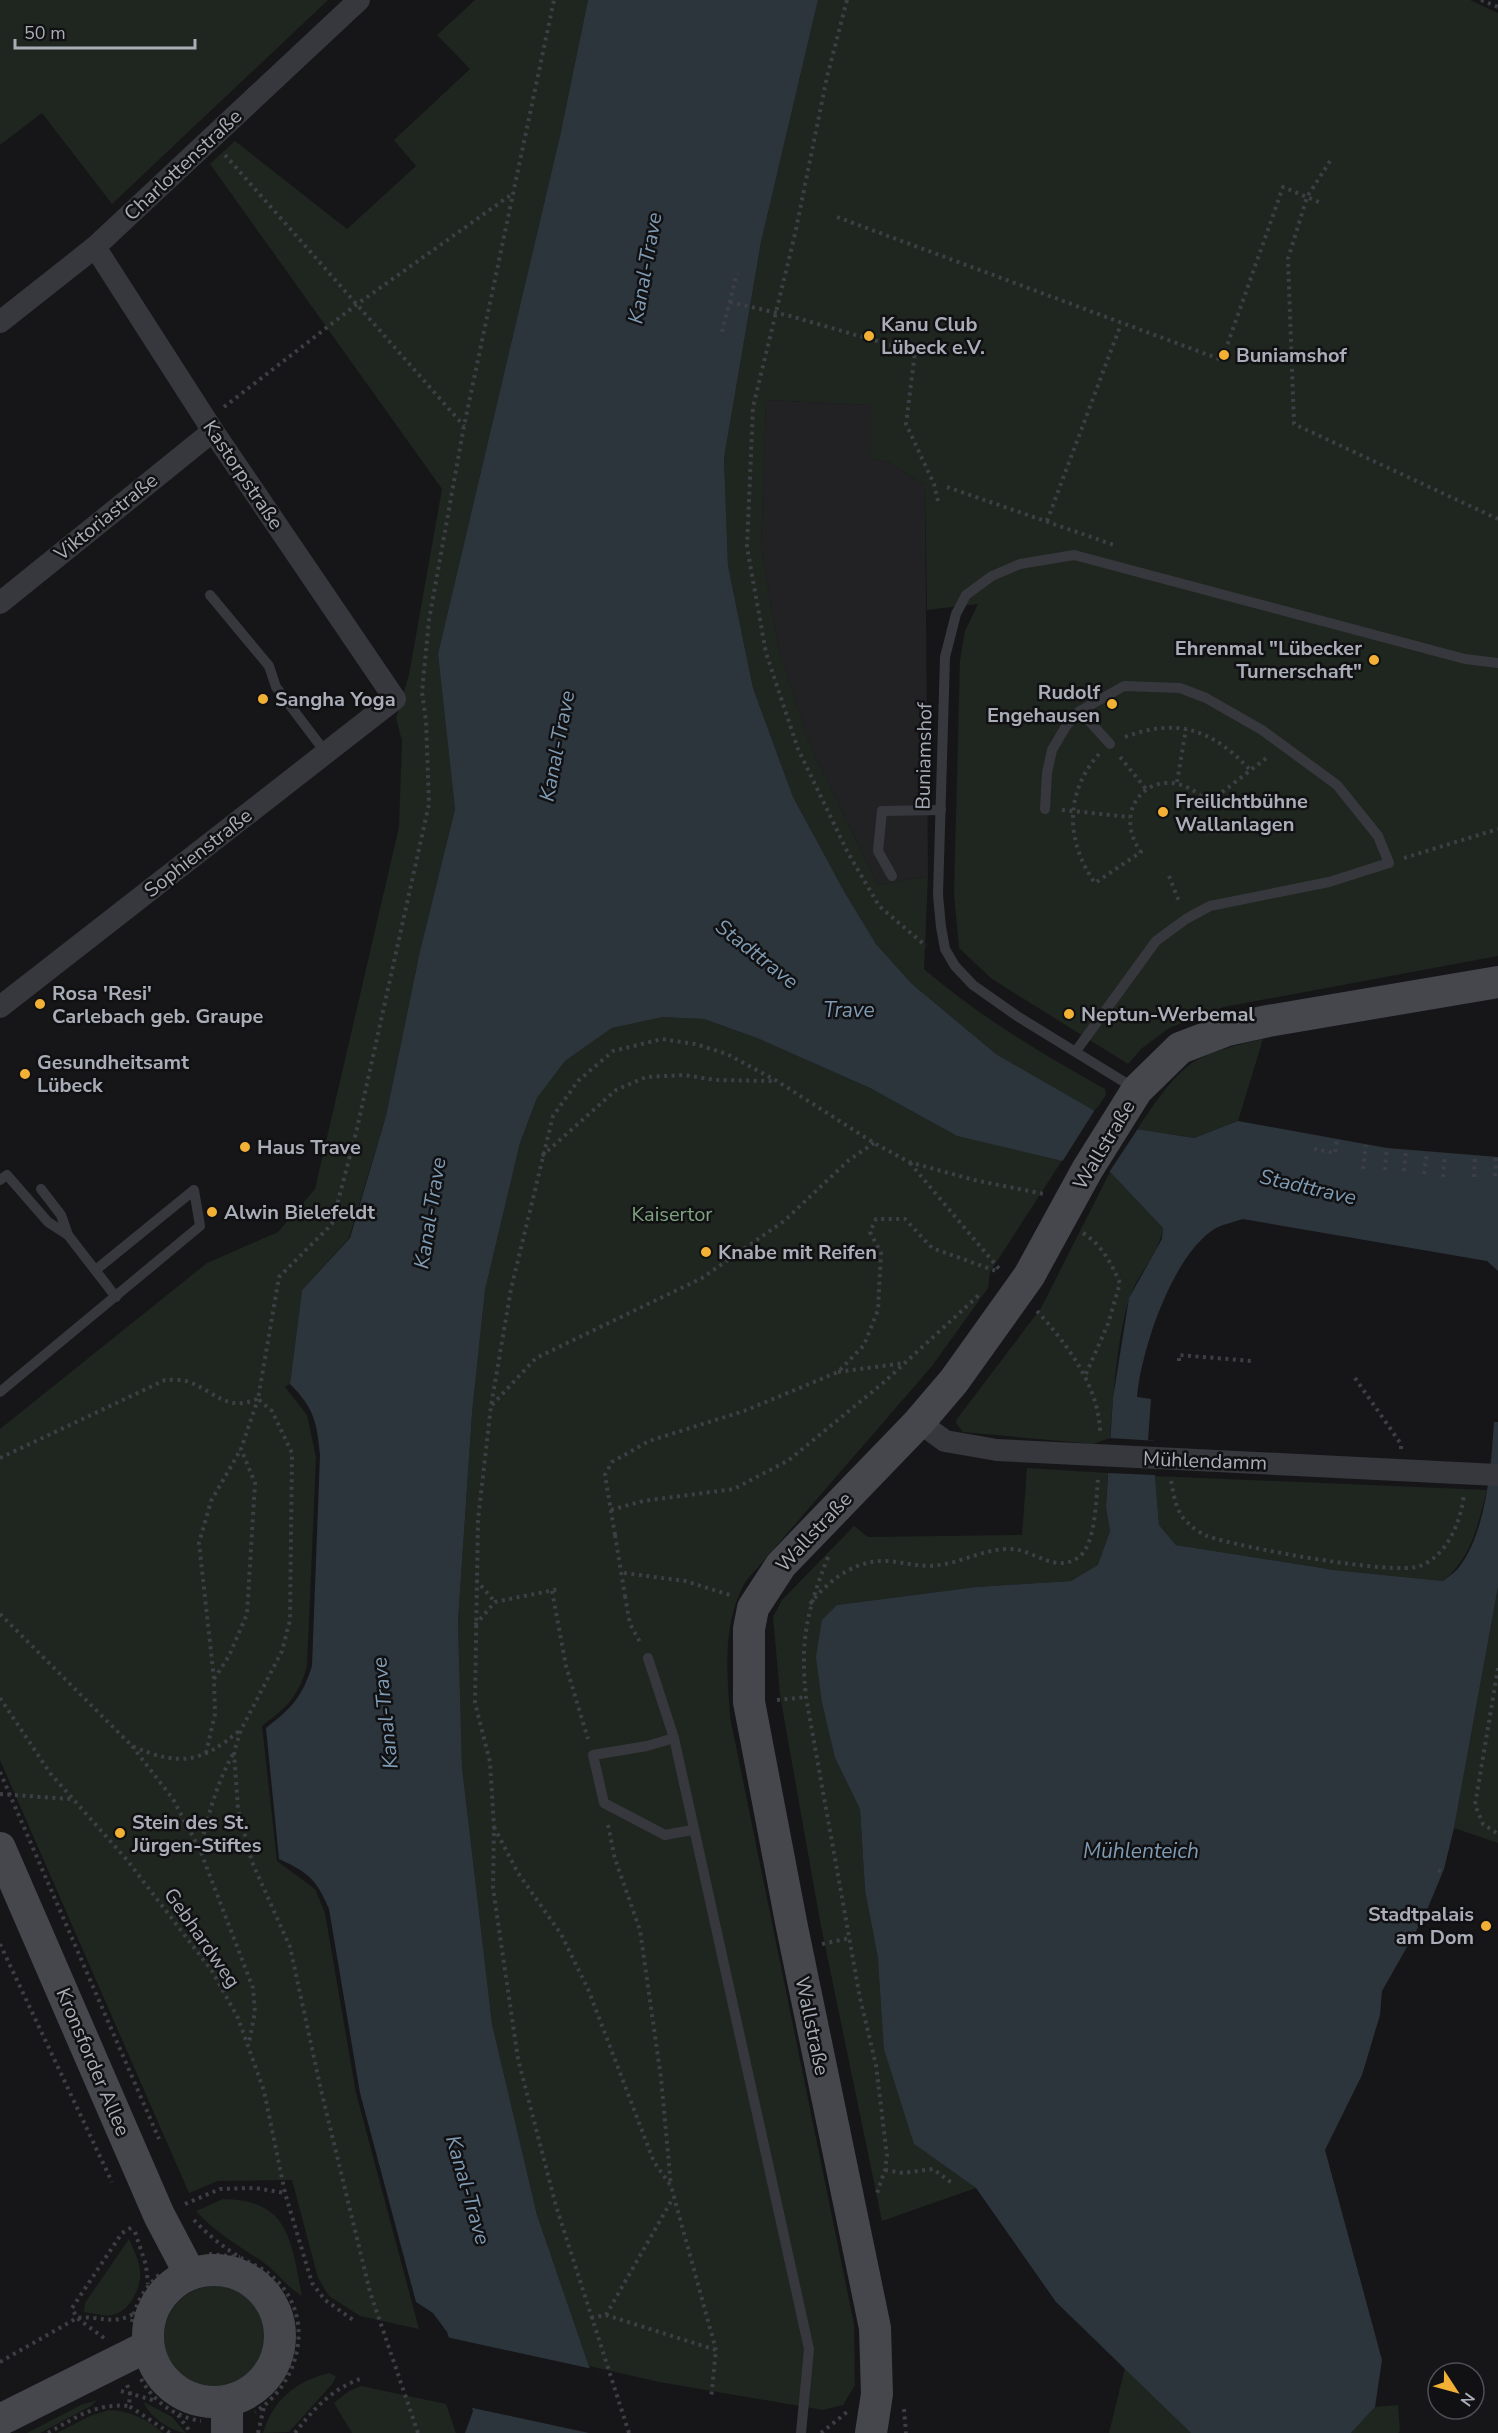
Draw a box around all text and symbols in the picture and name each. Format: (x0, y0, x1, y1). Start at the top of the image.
scale bar (15, 12, 195, 50)
text: 50 m (24, 21, 66, 45)
street label: Charlottenstraße (118, 103, 248, 227)
water label: Kanal-Trave (621, 210, 669, 326)
place label: Kanu Club Lübeck e.V. (881, 311, 985, 361)
marker: Kanu Club Lübeck e.V. (862, 329, 876, 343)
place label: Buniamshof (1236, 342, 1347, 369)
marker: Buniamshof (1217, 348, 1231, 362)
street label: Kastorpstraße (196, 415, 290, 535)
street label: Viktoriastraße (48, 467, 163, 568)
place label: Ehrenmal "Lübecker Turnerschaft" (1175, 635, 1362, 685)
marker: Ehrenmal "Lübecker Turnerschaft" (1367, 653, 1381, 667)
place label: Rudolf Engehausen (987, 679, 1101, 729)
place label: Sangha Yoga (275, 686, 396, 713)
water label: Kanal-Trave (533, 688, 581, 804)
marker: Sangha Yoga (256, 692, 270, 706)
marker: Rudolf Engehausen (1105, 697, 1119, 711)
street label: Buniamshof (910, 702, 938, 810)
place label: Freilichtbühne Wallanlagen (1175, 788, 1308, 838)
street label: Sophienstraße (138, 802, 258, 904)
marker: Freilichtbühne Wallanlagen (1156, 805, 1170, 819)
water label: Stadttrave (710, 913, 804, 995)
place label: Rosa 'Resi' Carlebach geb. Graupe (52, 980, 263, 1030)
water label: Trave (823, 996, 875, 1024)
marker: Rosa 'Resi' Carlebach geb. Graupe (33, 997, 47, 1011)
place label: Neptun-Werbemal (1081, 1001, 1255, 1028)
marker: Neptun-Werbemal (1062, 1007, 1076, 1021)
place label: Gesundheitsamt Lübeck (37, 1049, 189, 1099)
marker: Gesundheitsamt Lübeck (18, 1067, 32, 1081)
street label: Wallstraße (1067, 1095, 1141, 1195)
place label: Haus Trave (257, 1134, 361, 1161)
marker: Haus Trave (238, 1140, 252, 1154)
water label: Kanal-Trave (407, 1155, 453, 1271)
water label: Stadttrave (1257, 1162, 1359, 1212)
place label: Alwin Bielefeldt (224, 1199, 375, 1226)
park label: Kaisertor (632, 1201, 712, 1228)
marker: Alwin Bielefeldt (205, 1205, 219, 1219)
place label: Knabe mit Reifen (718, 1239, 877, 1266)
marker: Knabe mit Reifen (699, 1245, 713, 1259)
street label: Mühlendamm (1143, 1445, 1267, 1477)
street label: Wallstraße (770, 1486, 858, 1578)
water label: Kanal-Trave (365, 1656, 405, 1770)
place label: Stein des St. Jürgen-Stiftes (131, 1809, 262, 1859)
marker: Stein des St. Jürgen-Stiftes (113, 1826, 127, 1840)
water label: Mühlenteich (1083, 1837, 1199, 1865)
street label: Gebhardweg (158, 1883, 246, 1993)
place label: Stadtpalais am Dom (1368, 1901, 1474, 1951)
marker: Stadtpalais am Dom (1479, 1919, 1493, 1933)
street label: Wallstraße (788, 1974, 836, 2078)
street label: Kronsforder Allee (50, 1984, 136, 2140)
water label: Kanal-Trave (439, 2132, 497, 2248)
north arrow (1426, 2361, 1486, 2421)
text: N (1455, 2388, 1480, 2411)

